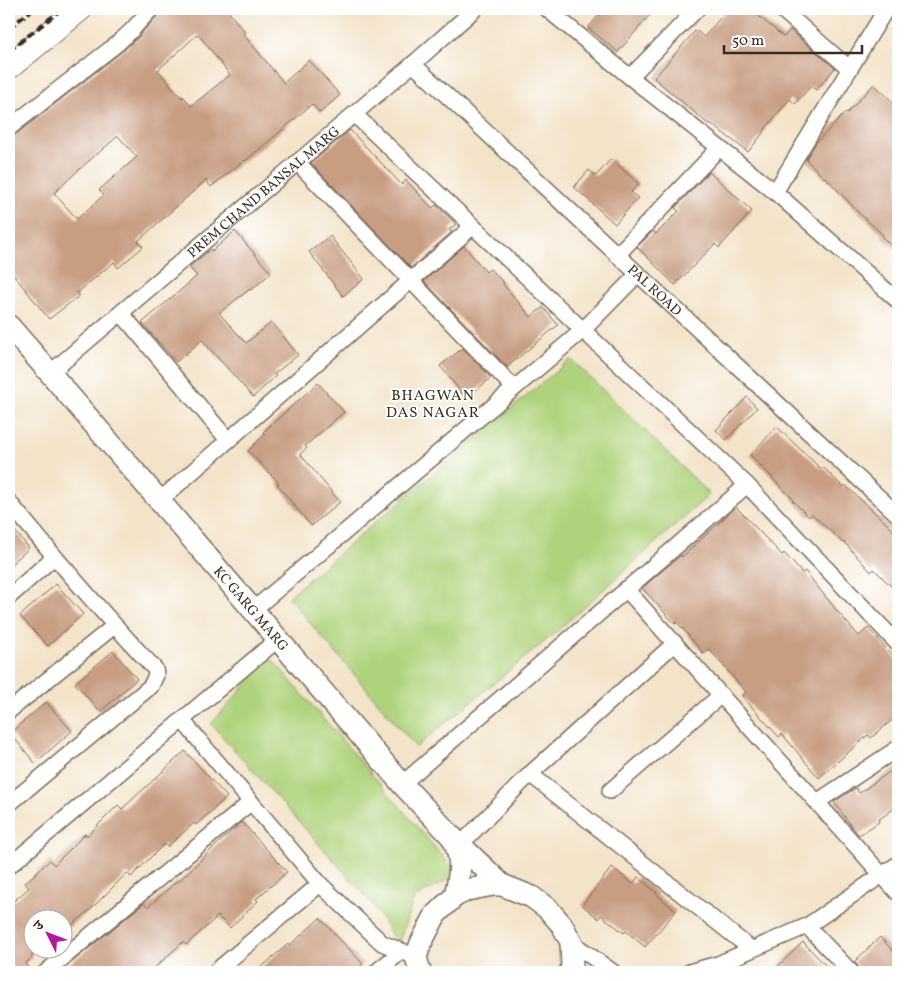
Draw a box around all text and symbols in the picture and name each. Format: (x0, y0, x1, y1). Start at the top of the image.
scale bar (724, 22, 862, 54)
text: 50 m (732, 31, 764, 52)
street label: PREM CHAND BANSAL MARG (184, 122, 344, 263)
street label: PAL ROAD (623, 261, 685, 321)
district label: BHAGWAN DAS NAGAR (386, 386, 480, 424)
street label: KC GARG MARG (209, 563, 292, 656)
north arrow (22, 908, 72, 958)
text: उ (29, 917, 49, 936)

